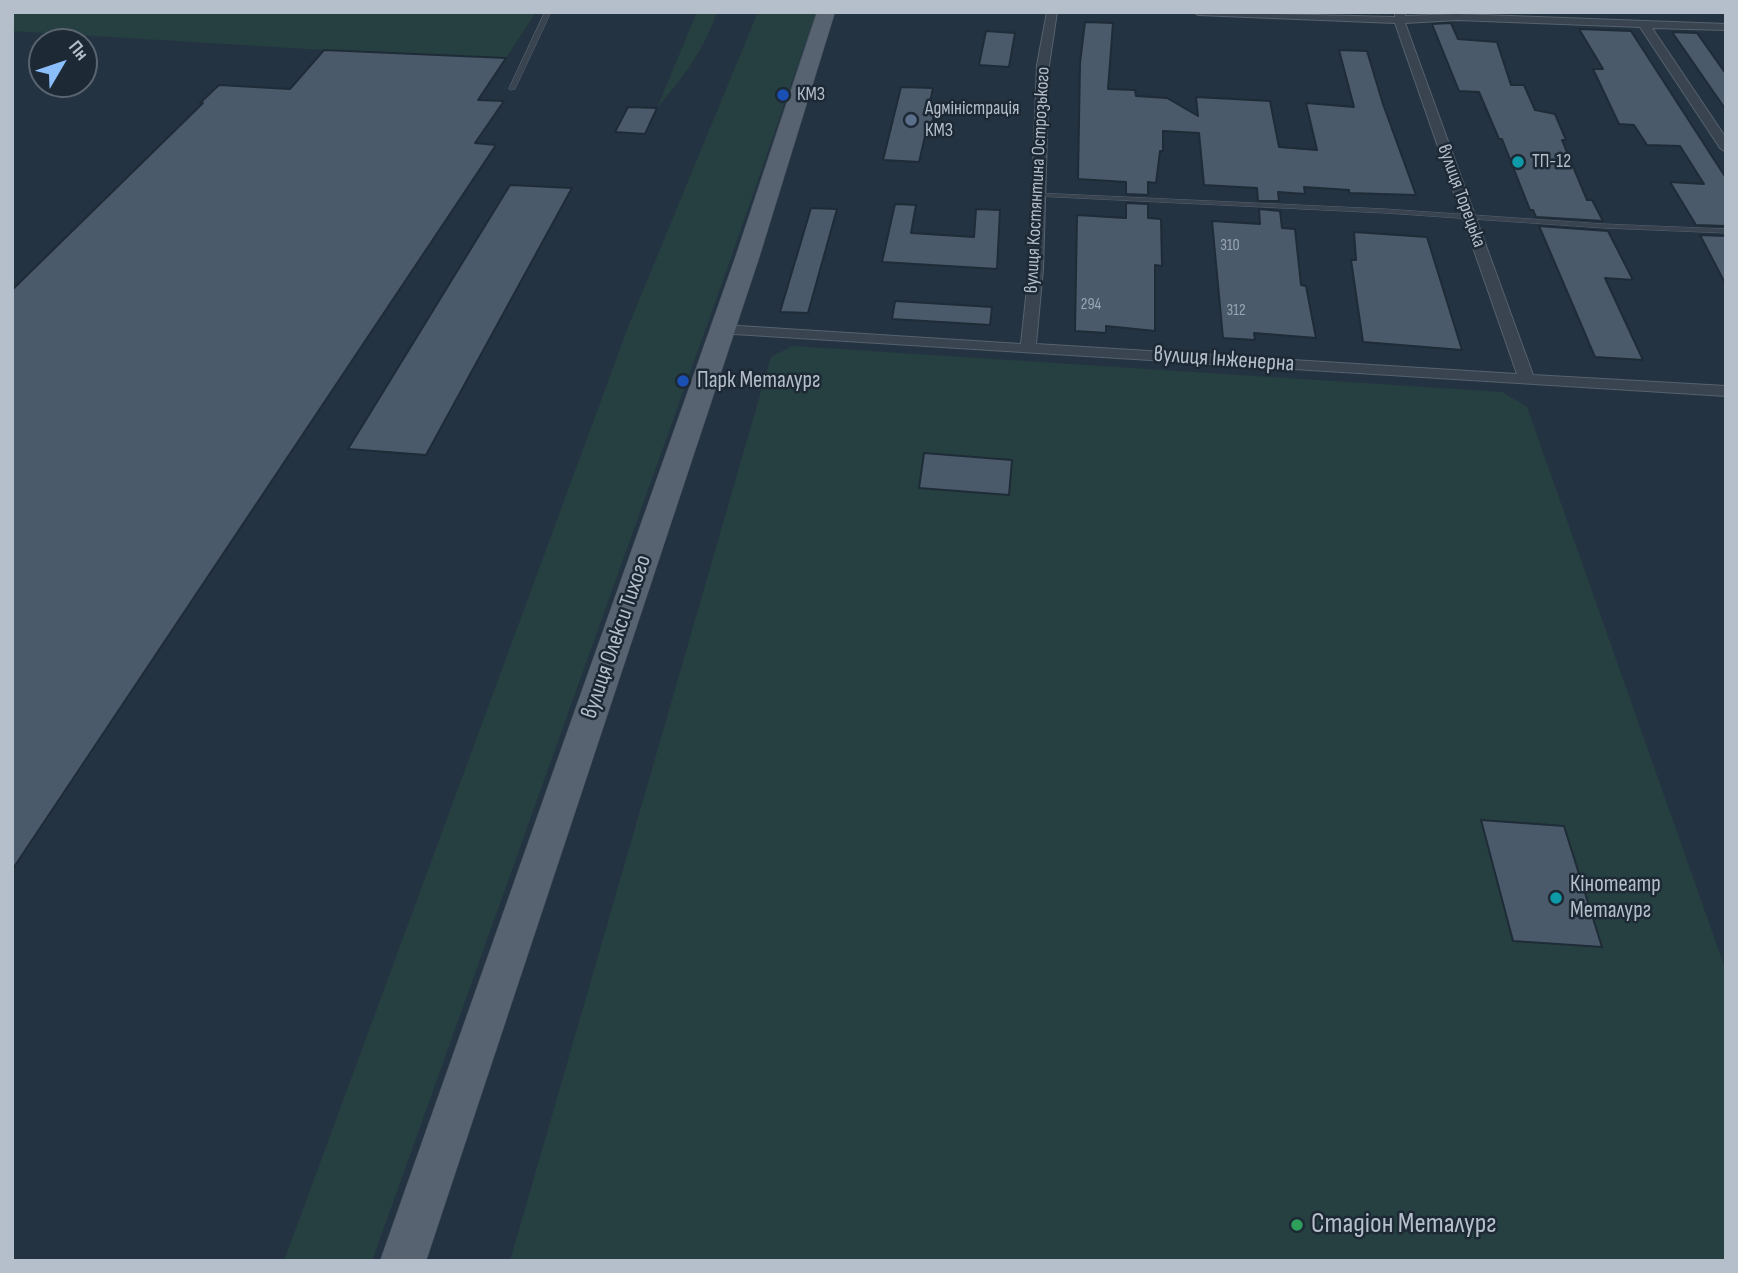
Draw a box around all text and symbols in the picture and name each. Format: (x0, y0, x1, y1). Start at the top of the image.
north arrow (28, 28, 98, 98)
text: Пн (63, 36, 93, 65)
street label: вулиця Костянтина Острозького (1021, 66, 1055, 294)
place label: КМЗ (797, 84, 825, 106)
marker: КМЗ (775, 87, 791, 103)
place label: Адміністрація КМЗ (925, 98, 1019, 142)
marker: Адміністрація КМЗ (903, 112, 919, 128)
street label: вулиця Торецька (1432, 141, 1490, 251)
place label: ТП-12 (1532, 151, 1571, 173)
marker: ТП-12 (1510, 154, 1526, 170)
house number: 310 (1220, 236, 1240, 256)
house number: 294 (1081, 295, 1101, 315)
house number: 312 (1226, 301, 1246, 321)
street label: вулиця Інженерна (1153, 341, 1295, 379)
place label: Парк Металург (697, 367, 821, 395)
marker: Парк Металург (675, 373, 691, 389)
street label: вулиця Олекси Тихого (576, 552, 658, 722)
place label: Кінотеатр Металург (1570, 871, 1661, 925)
marker: Кінотеатр Металург (1548, 890, 1564, 906)
place label: Стадіон Металург (1311, 1208, 1497, 1242)
marker: Стадіон Металург (1289, 1217, 1305, 1233)

